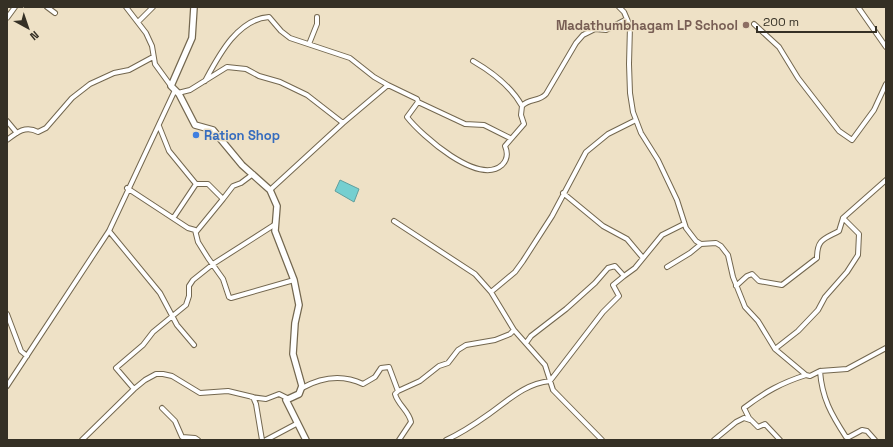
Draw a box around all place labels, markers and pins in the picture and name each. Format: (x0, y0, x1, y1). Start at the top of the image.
place label: Madathumbhagam LP School (556, 17, 738, 34)
marker: Madathumbhagam LP School (741, 20, 751, 30)
place label: Ration Shop (204, 127, 280, 144)
marker: Ration Shop (191, 130, 201, 140)

